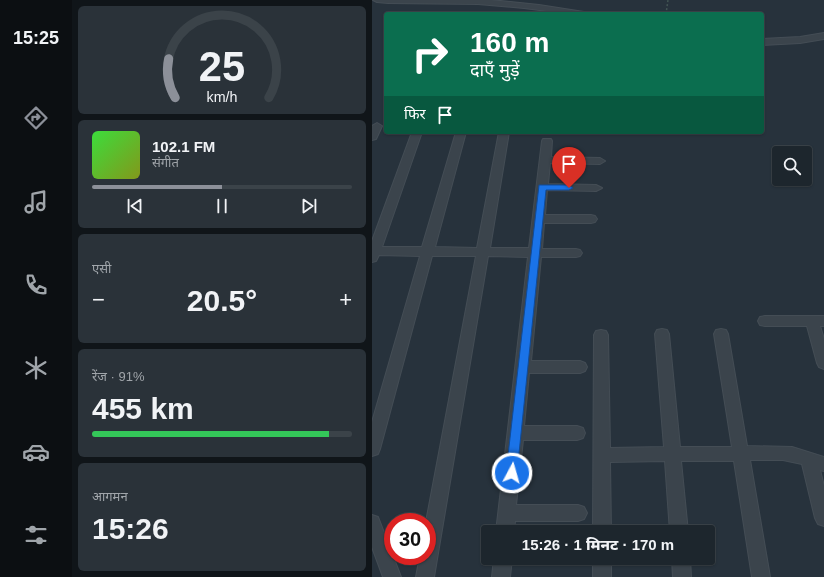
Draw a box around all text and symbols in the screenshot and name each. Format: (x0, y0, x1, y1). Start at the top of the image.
text: 160 m (470, 27, 549, 58)
text: 15:25 (13, 28, 59, 48)
icon: right (404, 28, 456, 80)
text: 25 (199, 43, 245, 90)
text: दाएँ मुड़ें (470, 60, 520, 80)
text: km/h (207, 89, 238, 105)
icon: directions (22, 104, 50, 132)
icon: arrive (434, 104, 456, 126)
text: फिर (404, 105, 426, 122)
text: 102.1 FM (152, 138, 215, 155)
map controls (772, 146, 812, 186)
button: search (772, 146, 812, 186)
pin (552, 147, 586, 188)
icon: arrive (558, 153, 580, 175)
text: संगीत (152, 155, 179, 170)
icon: music (22, 188, 50, 216)
icon: previous (124, 195, 146, 217)
icon: pause (211, 195, 233, 217)
icon: next (298, 195, 320, 217)
text: एसी (92, 261, 111, 276)
icon: phone (22, 271, 50, 299)
text: 20.5° (187, 284, 257, 317)
text: − (92, 287, 105, 312)
text: + (339, 287, 352, 312)
icon: climate (22, 354, 50, 382)
text: रेंज · 91% (92, 369, 145, 384)
text: 455 km (92, 392, 194, 425)
icon: car (22, 438, 50, 466)
position arrow (491, 452, 533, 494)
text: आगमन (92, 489, 128, 504)
text: 15:26 (92, 512, 169, 545)
speed limit sign: 30 (384, 513, 436, 565)
icon: filters (22, 521, 50, 549)
text: 15:26 · 1 मिनट · 170 m (522, 536, 674, 553)

